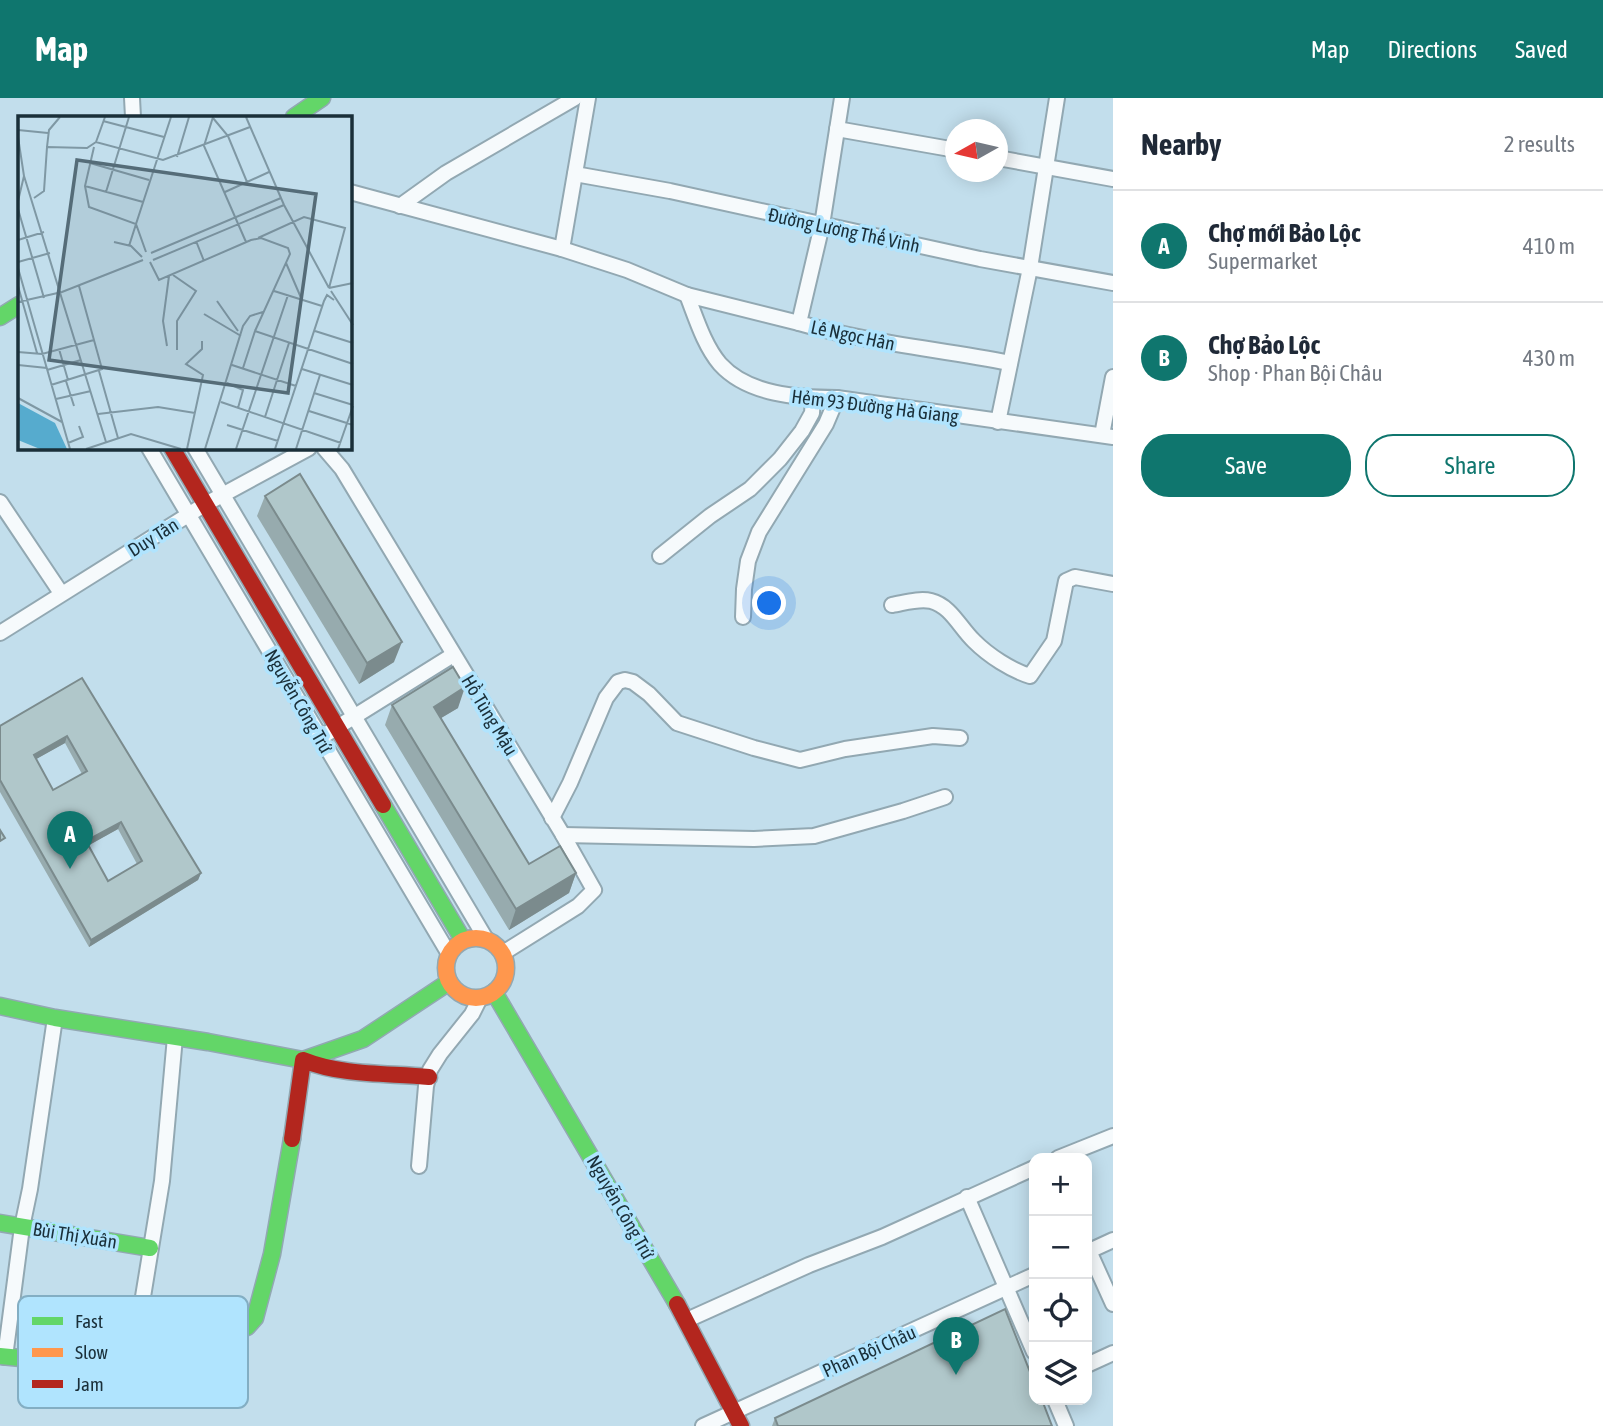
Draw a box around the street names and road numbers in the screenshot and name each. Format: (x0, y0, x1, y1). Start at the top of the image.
street label: Đường Lương Thế Vinh (766, 203, 922, 257)
street label: Lê Ngọc Hân (809, 315, 897, 355)
street label: Hẻm 93 Đường Hà Giang (790, 385, 961, 427)
street label: Duy Tân (124, 513, 182, 561)
street label: Nguyễn Công Trứ (260, 645, 338, 757)
street label: Hồ Tùng Mậu (457, 671, 523, 759)
street label: Nguyễn Công Trứ (582, 1151, 660, 1263)
street label: Bùi Thị Xuân (31, 1217, 119, 1253)
street label: Phan Bội Châu (819, 1321, 919, 1381)

